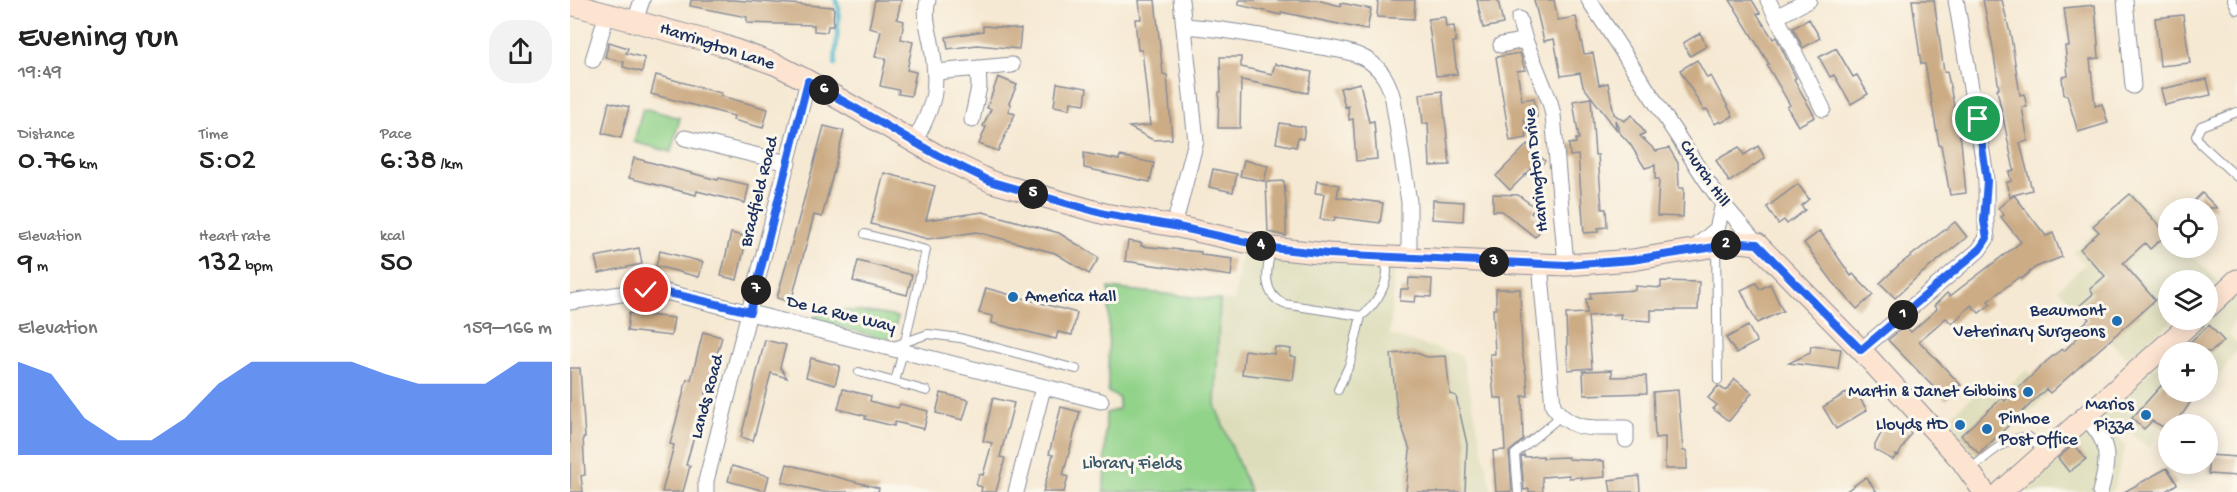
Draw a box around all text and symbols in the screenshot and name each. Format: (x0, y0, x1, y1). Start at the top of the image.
street label: Harrington Lane (657, 19, 778, 76)
text: Evening run (18, 20, 178, 58)
button: share (489, 20, 552, 83)
text: 19:49 (18, 62, 62, 85)
pin: 6 (809, 75, 839, 105)
text: 6 (820, 80, 828, 99)
pin (1952, 93, 2003, 144)
icon: arrive (1961, 102, 1994, 135)
street label: Harrington Drive (1520, 106, 1554, 233)
text: Distance (18, 126, 75, 145)
text: Time (199, 126, 228, 145)
text: Pace (380, 126, 411, 145)
street label: Bradfield Road (736, 133, 784, 250)
street label: Church Hill (1674, 136, 1734, 212)
text: 0.76 (18, 145, 75, 180)
text: 5:02 (199, 145, 256, 180)
text: 6:38 (380, 145, 437, 180)
text: km (75, 156, 98, 175)
text: /km (437, 156, 463, 175)
pin: 5 (1018, 179, 1048, 209)
text: 5 (1029, 184, 1037, 203)
map controls (2158, 198, 2218, 474)
button: locate (2158, 198, 2218, 258)
text: Elevation (18, 228, 82, 247)
text: Heart rate (199, 228, 271, 247)
text: kcal (380, 228, 405, 247)
pin: 2 (1711, 230, 1741, 260)
pin: 4 (1246, 231, 1276, 261)
text: 2 (1722, 235, 1730, 254)
text: 4 (1257, 236, 1265, 255)
text: 9 (18, 247, 33, 282)
text: 132 (199, 247, 241, 282)
text: 50 (380, 247, 413, 282)
pin: 3 (1479, 247, 1509, 277)
text: 3 (1490, 252, 1498, 271)
text: m (33, 258, 48, 277)
text: bpm (241, 258, 273, 277)
pin (620, 264, 671, 315)
button: layers (2158, 270, 2218, 330)
icon: check (629, 273, 662, 306)
pin: 7 (741, 275, 771, 305)
text: 7 (752, 280, 760, 299)
place label: America Hall (1025, 287, 1117, 308)
marker: America Hall (1006, 290, 1020, 304)
street label: De La Rue Way (783, 291, 898, 339)
pin: 1 (1888, 300, 1918, 330)
place label: Beaumont Veterinary Surgeons (1953, 301, 2107, 343)
text: 1 (1900, 305, 1906, 324)
marker: Beaumont Veterinary Surgeons (2110, 314, 2124, 328)
text: Elevation (18, 318, 98, 341)
text: 159–166 m (464, 318, 552, 341)
button: + (2158, 342, 2218, 402)
street label: Lands Road (687, 351, 730, 441)
place label: Martin & Janet Gibbins (1848, 382, 2017, 403)
marker: Martin & Janet Gibbins (2021, 385, 2035, 399)
place label: Marios Pizza (2085, 395, 2135, 437)
marker: Marios Pizza (2139, 408, 2153, 422)
place label: Pinhoe Post Office (1998, 409, 2078, 451)
button: − (2158, 414, 2218, 474)
place label: Lloyds HD (1876, 415, 1948, 436)
marker: Lloyds HD (1953, 418, 1967, 432)
marker: Pinhoe Post Office (1980, 422, 1994, 436)
park label: Library Fields (1082, 454, 1183, 475)

